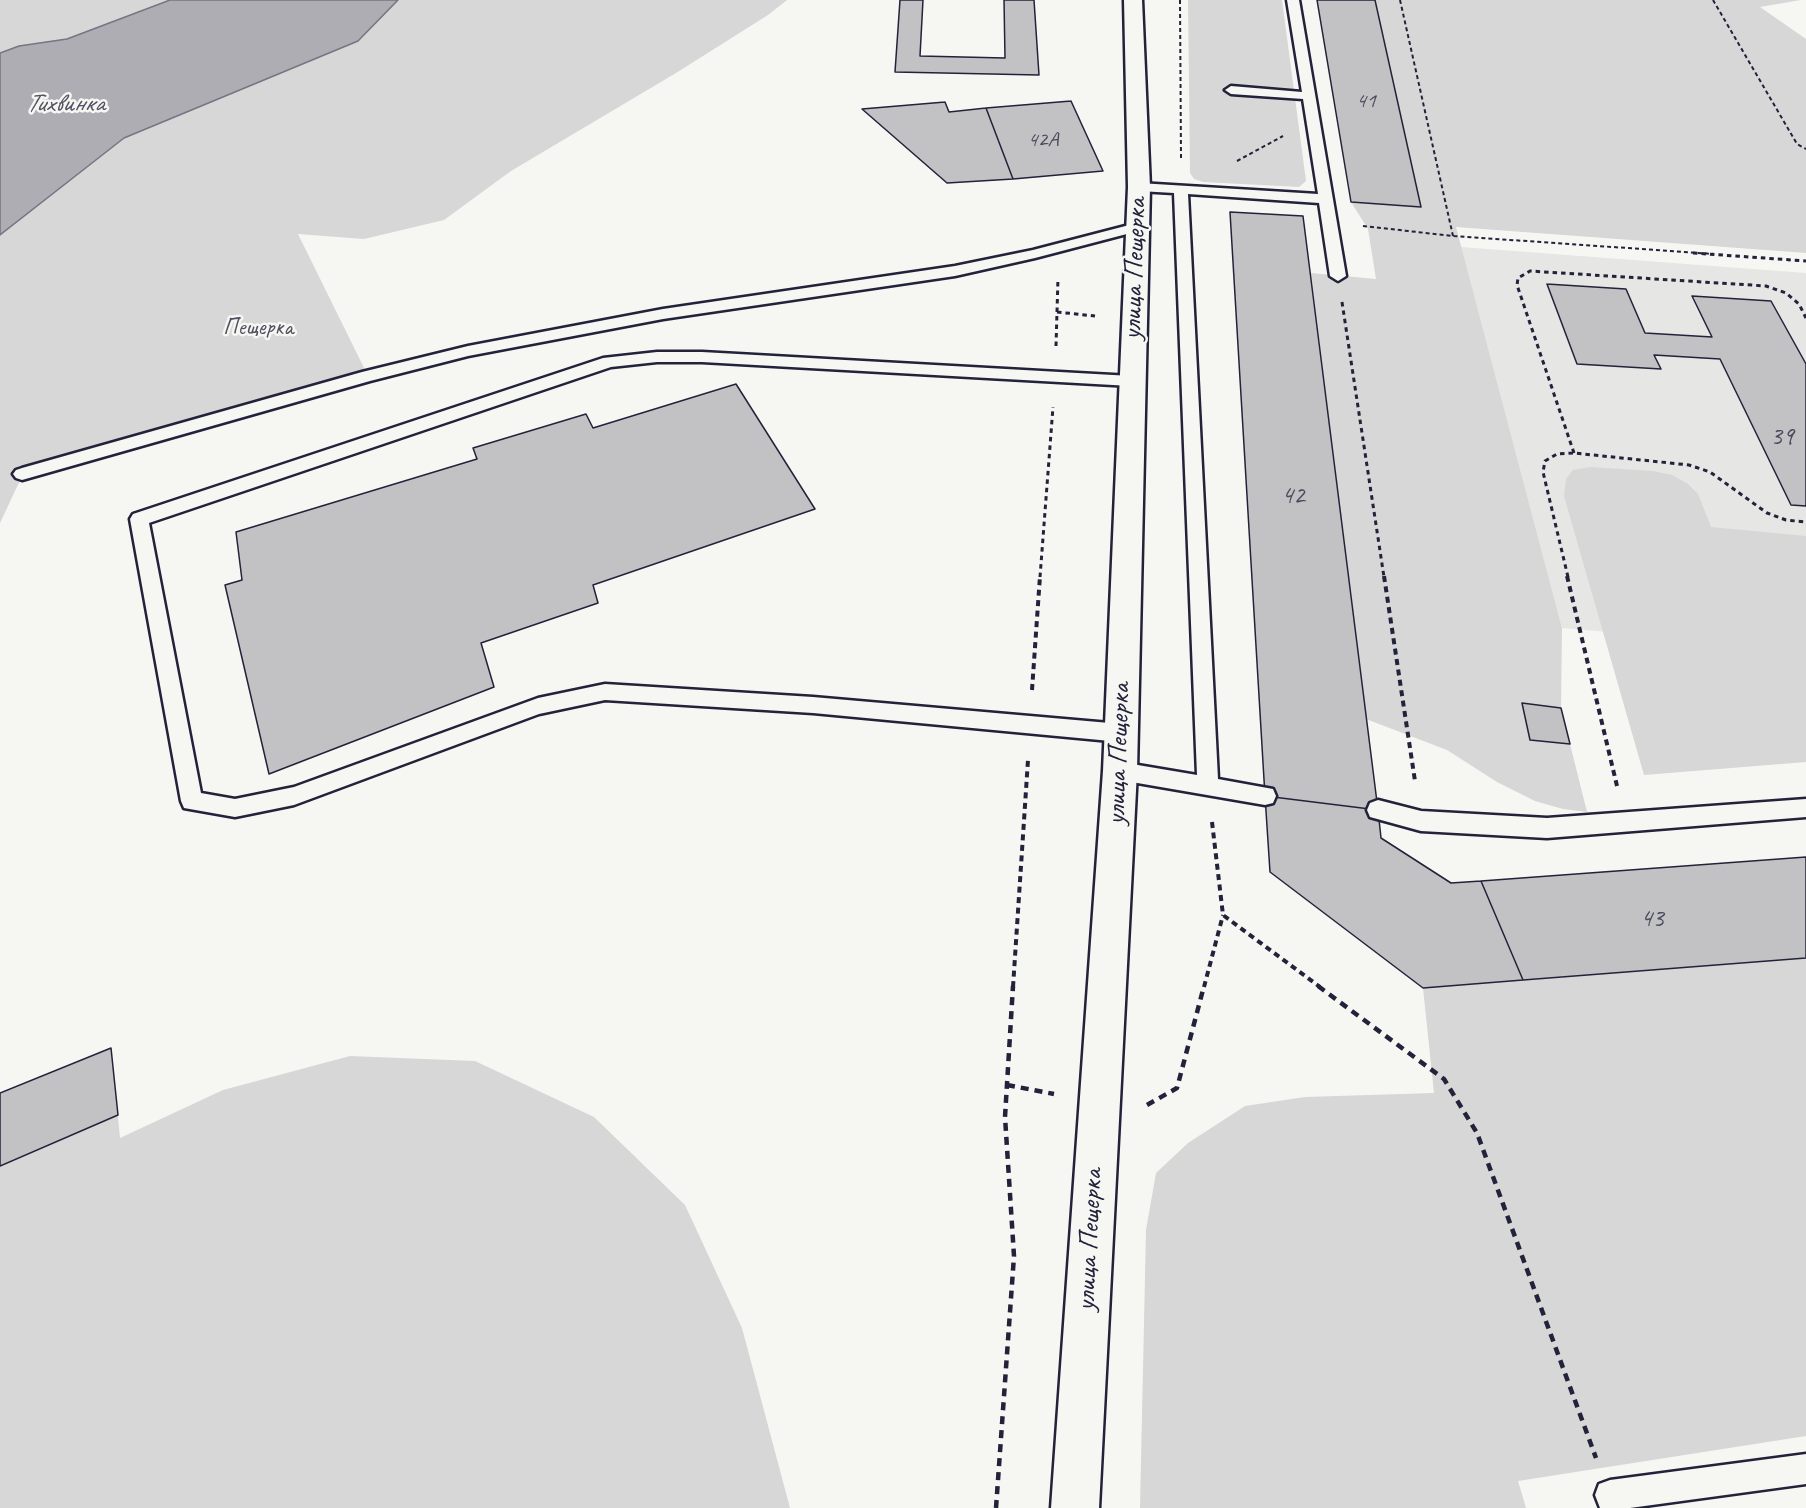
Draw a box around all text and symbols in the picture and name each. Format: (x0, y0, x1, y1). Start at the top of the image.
water label: Тихвинка (26, 88, 104, 120)
house number: 41 (1356, 88, 1376, 114)
house number: 42А (1028, 127, 1058, 153)
street label: улица Пещерка (1116, 197, 1154, 341)
park label: Пещерка (223, 314, 293, 342)
house number: 39 (1770, 421, 1794, 453)
house number: 42 (1281, 480, 1305, 512)
street label: улица Пещерка (1100, 682, 1138, 826)
house number: 43 (1640, 903, 1664, 935)
street label: улица Пещерка (1070, 1168, 1110, 1312)

